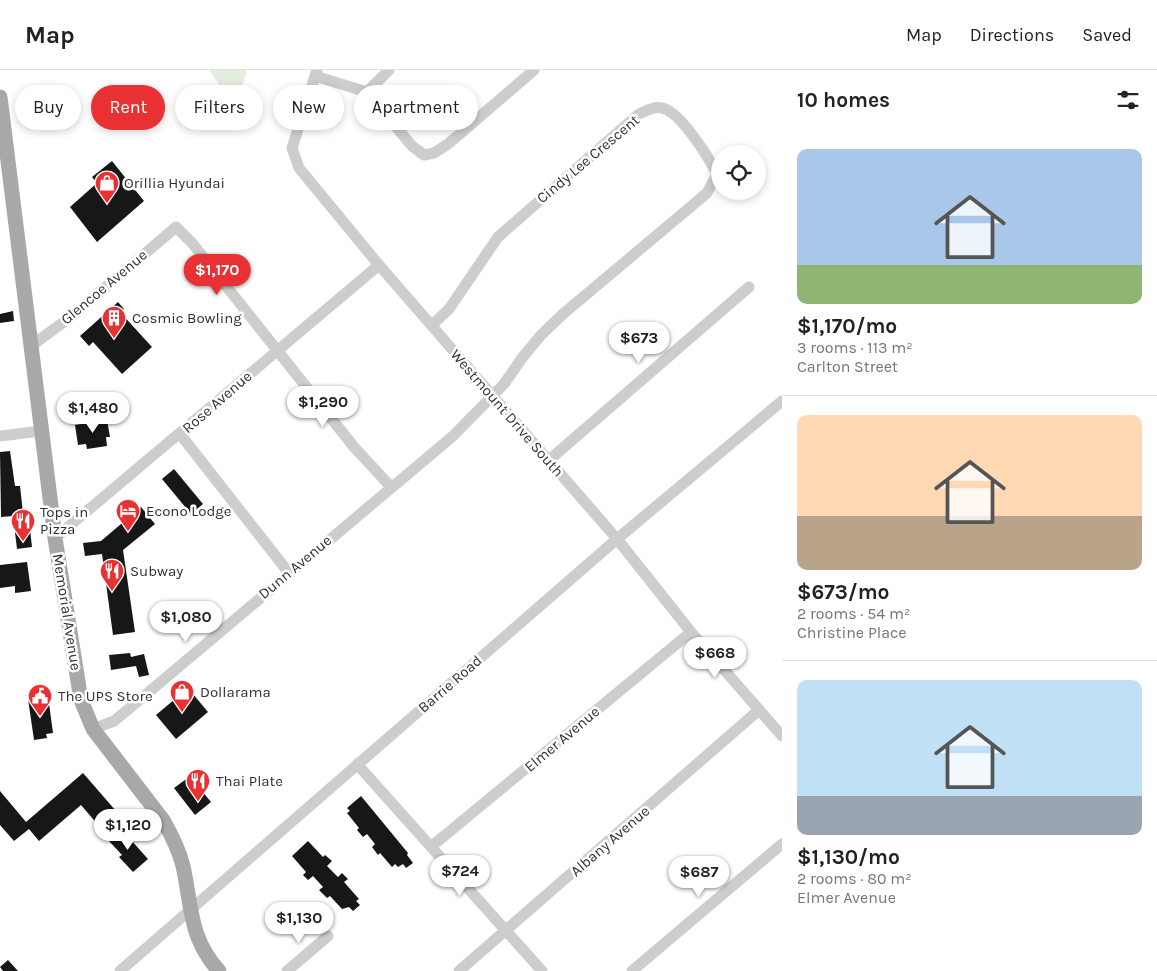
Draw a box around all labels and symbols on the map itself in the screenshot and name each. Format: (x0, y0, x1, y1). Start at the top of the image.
street label: Cindy Lee Crescent (533, 111, 643, 207)
shop icon: Orillia Hyundai (94, 170, 120, 204)
place label: Orillia Hyundai (124, 174, 225, 192)
street label: Glencoe Avenue (57, 246, 151, 328)
pin: $1,170 (176, 254, 258, 296)
building icon: Cosmic Bowling (101, 305, 127, 339)
place label: Cosmic Bowling (132, 309, 242, 327)
pin: $673 (609, 322, 669, 364)
street label: Westmount Drive South (447, 345, 567, 481)
street label: Rose Avenue (179, 367, 255, 437)
pin: $1,290 (282, 386, 364, 428)
pin: $1,480 (52, 392, 134, 434)
hotel icon: Econo Lodge (115, 498, 141, 532)
place label: Econo Lodge (146, 502, 231, 520)
place label: Tops in Pizza (40, 503, 88, 538)
restaurant icon: Tops in Pizza (10, 508, 36, 542)
street label: Dunn Avenue (255, 531, 335, 603)
street label: Memorial Avenue (49, 552, 85, 672)
restaurant icon: Subway (99, 558, 125, 592)
place label: Subway (130, 562, 183, 580)
pin: $1,080 (145, 600, 227, 643)
pin: $668 (685, 636, 745, 679)
street label: Barrie Road (414, 651, 486, 717)
shop icon: Dollarama (169, 679, 195, 713)
public building icon: The UPS Store (27, 683, 53, 717)
place label: Dollarama (200, 683, 271, 701)
place label: The UPS Store (58, 687, 153, 705)
street label: Elmer Avenue (521, 702, 603, 776)
restaurant icon: Thai Plate (185, 768, 211, 802)
place label: Thai Plate (216, 772, 283, 790)
street label: Albany Avenue (567, 802, 653, 880)
pin: $1,120 (87, 808, 169, 851)
pin: $724 (430, 854, 490, 897)
pin: $687 (669, 856, 729, 898)
pin: $1,130 (258, 902, 340, 944)

